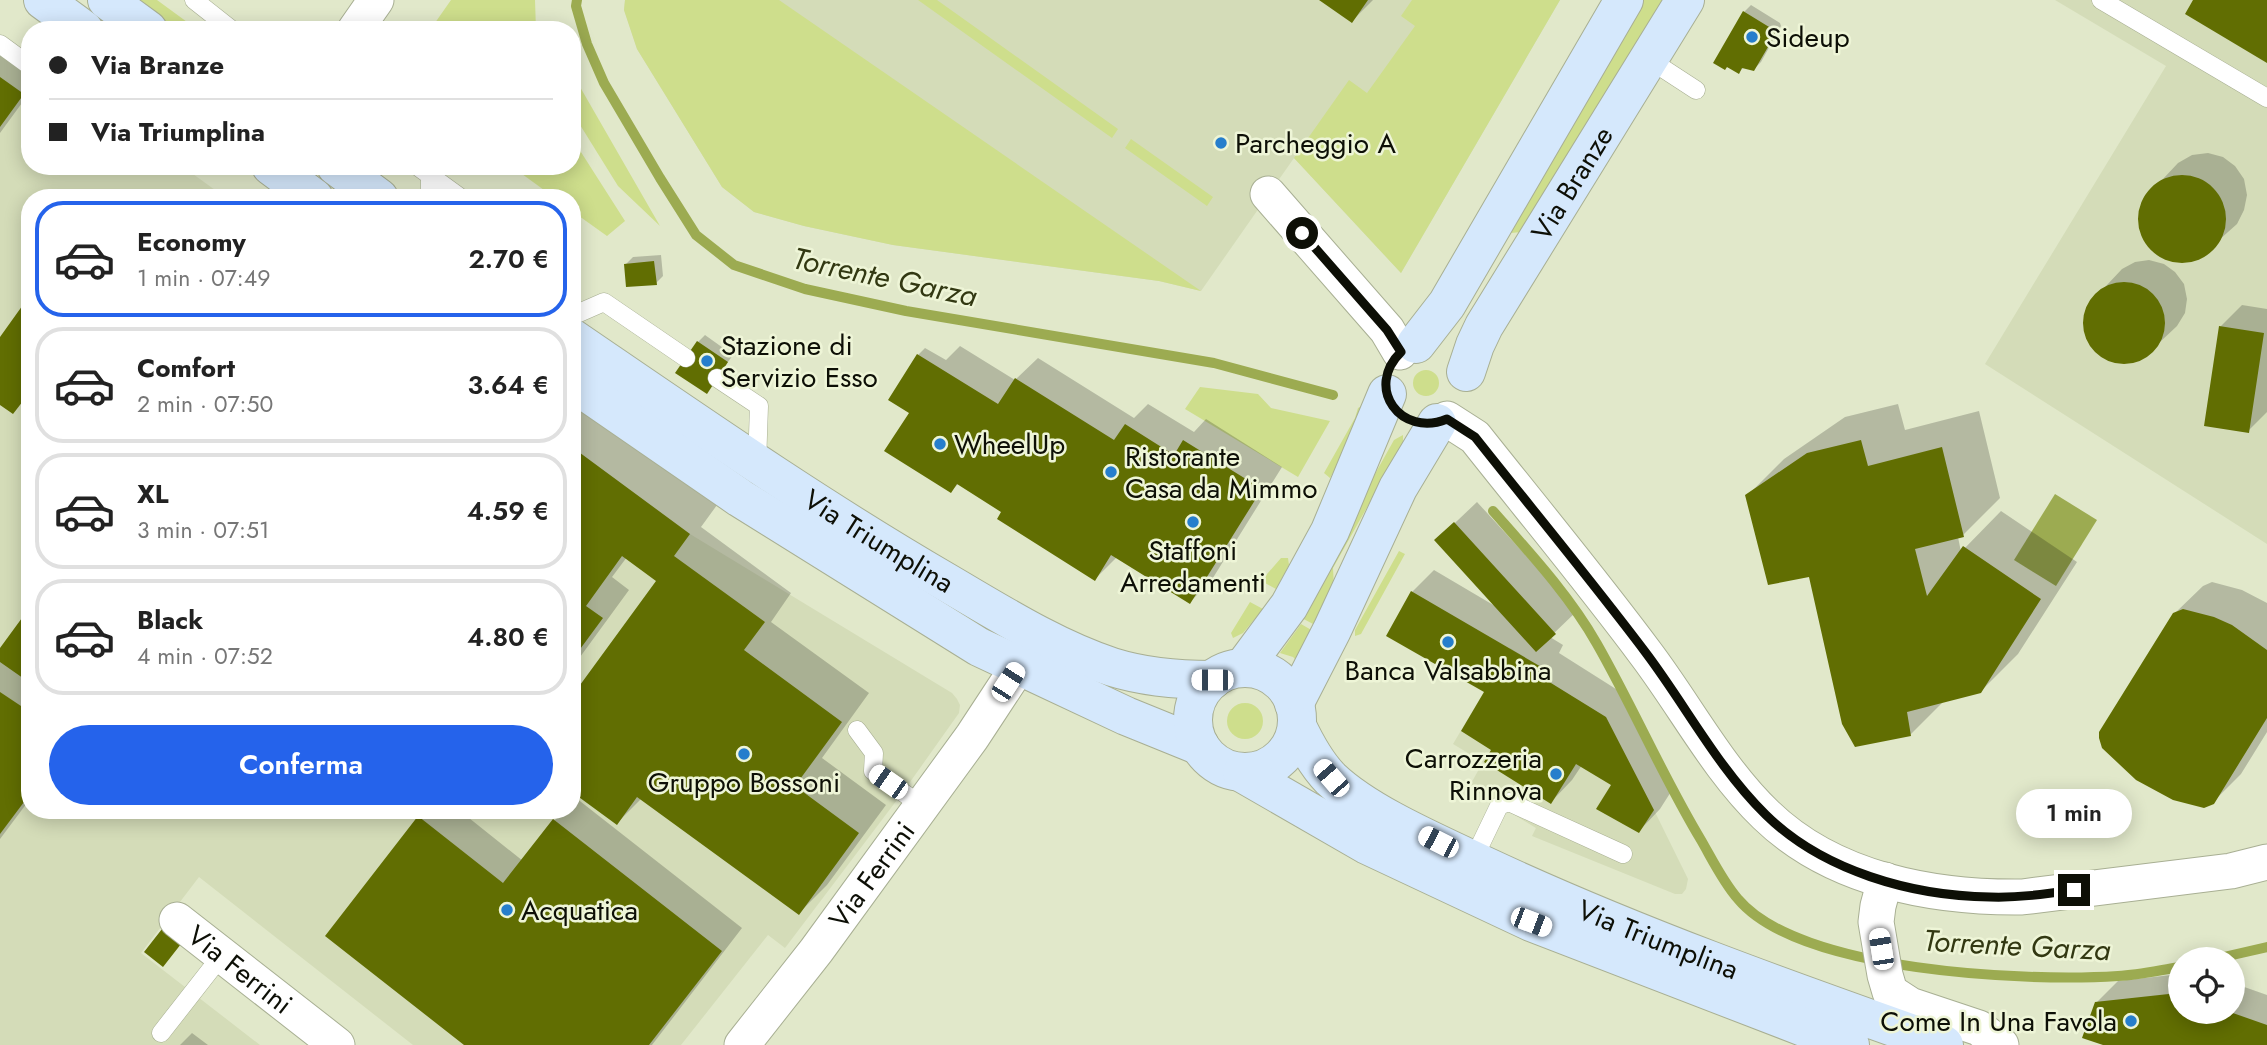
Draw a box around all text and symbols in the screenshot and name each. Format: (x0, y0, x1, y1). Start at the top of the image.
place label: Sideup (1766, 17, 1850, 58)
marker: Sideup (1744, 29, 1760, 45)
text: Via Branze (91, 46, 224, 84)
text: Via Triumplina (91, 113, 265, 151)
street label: Via Branze (1521, 118, 1623, 249)
place label: Parcheggio A (1235, 123, 1397, 164)
marker: Parcheggio A (1213, 135, 1229, 151)
route start (1286, 217, 1318, 249)
text: Economy (137, 223, 246, 261)
icon: car (53, 228, 116, 291)
water label: Torrente Garza (789, 237, 981, 318)
text: 2.70 € (468, 240, 549, 278)
text: 1 min · 07:49 (137, 261, 270, 295)
place label: Stazione di Servizio Esso (721, 325, 878, 398)
text: Comfort (137, 349, 235, 387)
marker: Stazione di Servizio Esso (699, 353, 715, 369)
icon: car (53, 354, 116, 417)
text: 3.64 € (468, 366, 549, 404)
text: 2 min · 07:50 (137, 387, 273, 421)
place label: WheelUp (954, 424, 1065, 465)
marker: WheelUp (932, 436, 948, 452)
place label: Ristorante Casa da Mimmo (1125, 436, 1318, 509)
marker: Ristorante Casa da Mimmo (1103, 464, 1119, 480)
text: XL (137, 475, 169, 513)
street label: Via Triumplina (796, 479, 962, 603)
icon: car (53, 480, 116, 543)
text: 4.59 € (467, 492, 549, 530)
text: 3 min · 07:51 (137, 513, 269, 547)
marker: Staffoni Arredamenti (1185, 514, 1201, 530)
place label: Staffoni Arredamenti (1120, 530, 1266, 603)
text: Black (137, 601, 203, 639)
icon: car (53, 606, 116, 669)
text: 4.80 € (467, 618, 549, 656)
marker: Banca Valsabbina (1440, 634, 1456, 650)
text: 4 min · 07:52 (137, 639, 273, 673)
place label: Banca Valsabbina (1345, 650, 1551, 691)
car (988, 659, 1029, 705)
car (1192, 670, 1234, 691)
button: Conferma (49, 725, 553, 805)
place label: Carrozzeria Rinnova (1405, 738, 1542, 811)
marker: Gruppo Bossoni (736, 746, 752, 762)
car (1310, 755, 1353, 801)
car (865, 761, 912, 803)
place label: Gruppo Bossoni (648, 762, 840, 803)
marker: Carrozzeria Rinnova (1548, 766, 1564, 782)
callout: 1 min (2016, 788, 2132, 838)
text: 1 min (2046, 796, 2102, 830)
street label: Via Ferrini (819, 813, 925, 937)
car (1415, 823, 1462, 861)
route end (2058, 874, 2090, 906)
street label: Via Triumplina (1572, 889, 1744, 990)
place label: Acquatica (521, 890, 638, 931)
marker: Acquatica (499, 902, 515, 918)
car (1508, 905, 1555, 939)
street label: Via Ferrini (179, 915, 301, 1023)
water label: Torrente Garza (1922, 919, 2112, 971)
car (1868, 927, 1895, 971)
map controls (2168, 947, 2245, 1024)
button: locate (2168, 947, 2245, 1024)
place label: Come In Una Favola (1880, 1001, 2117, 1042)
marker: Come In Una Favola (2123, 1013, 2139, 1029)

